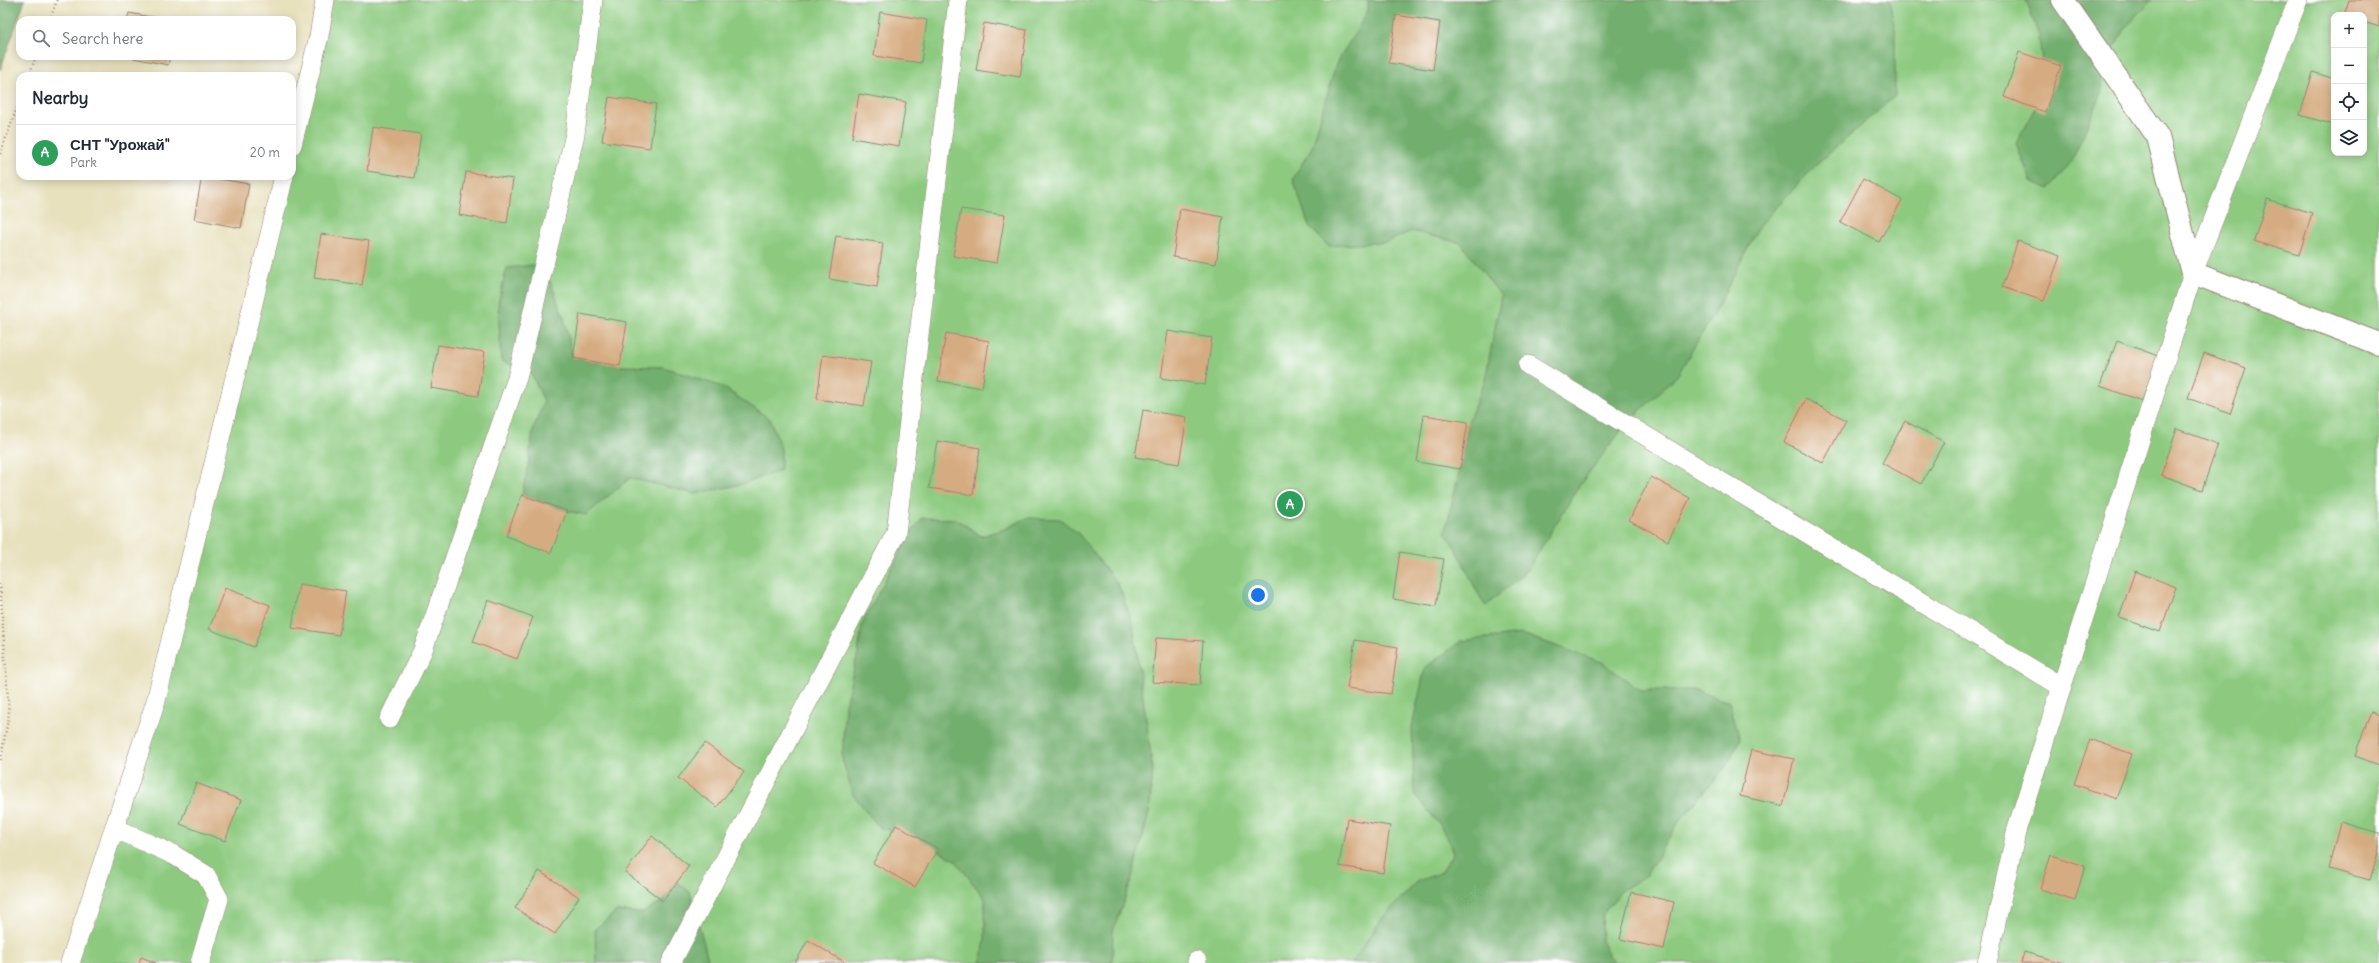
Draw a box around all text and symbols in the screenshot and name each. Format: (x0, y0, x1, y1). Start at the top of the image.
map controls (2331, 12, 2367, 156)
button: + (2331, 12, 2367, 48)
search box (16, 16, 296, 60)
icon: search (30, 27, 52, 49)
text: Search here (62, 29, 143, 48)
button: − (2331, 48, 2367, 84)
button: locate (2331, 84, 2367, 120)
text: Nearby (32, 87, 88, 109)
button: layers (2331, 120, 2367, 156)
text: СНТ "Урожай" (70, 135, 170, 154)
text: A (41, 144, 49, 161)
text: 20 m (250, 144, 280, 161)
text: Park (70, 154, 97, 171)
pin: A (1277, 489, 1303, 519)
your location (1248, 585, 1268, 605)

